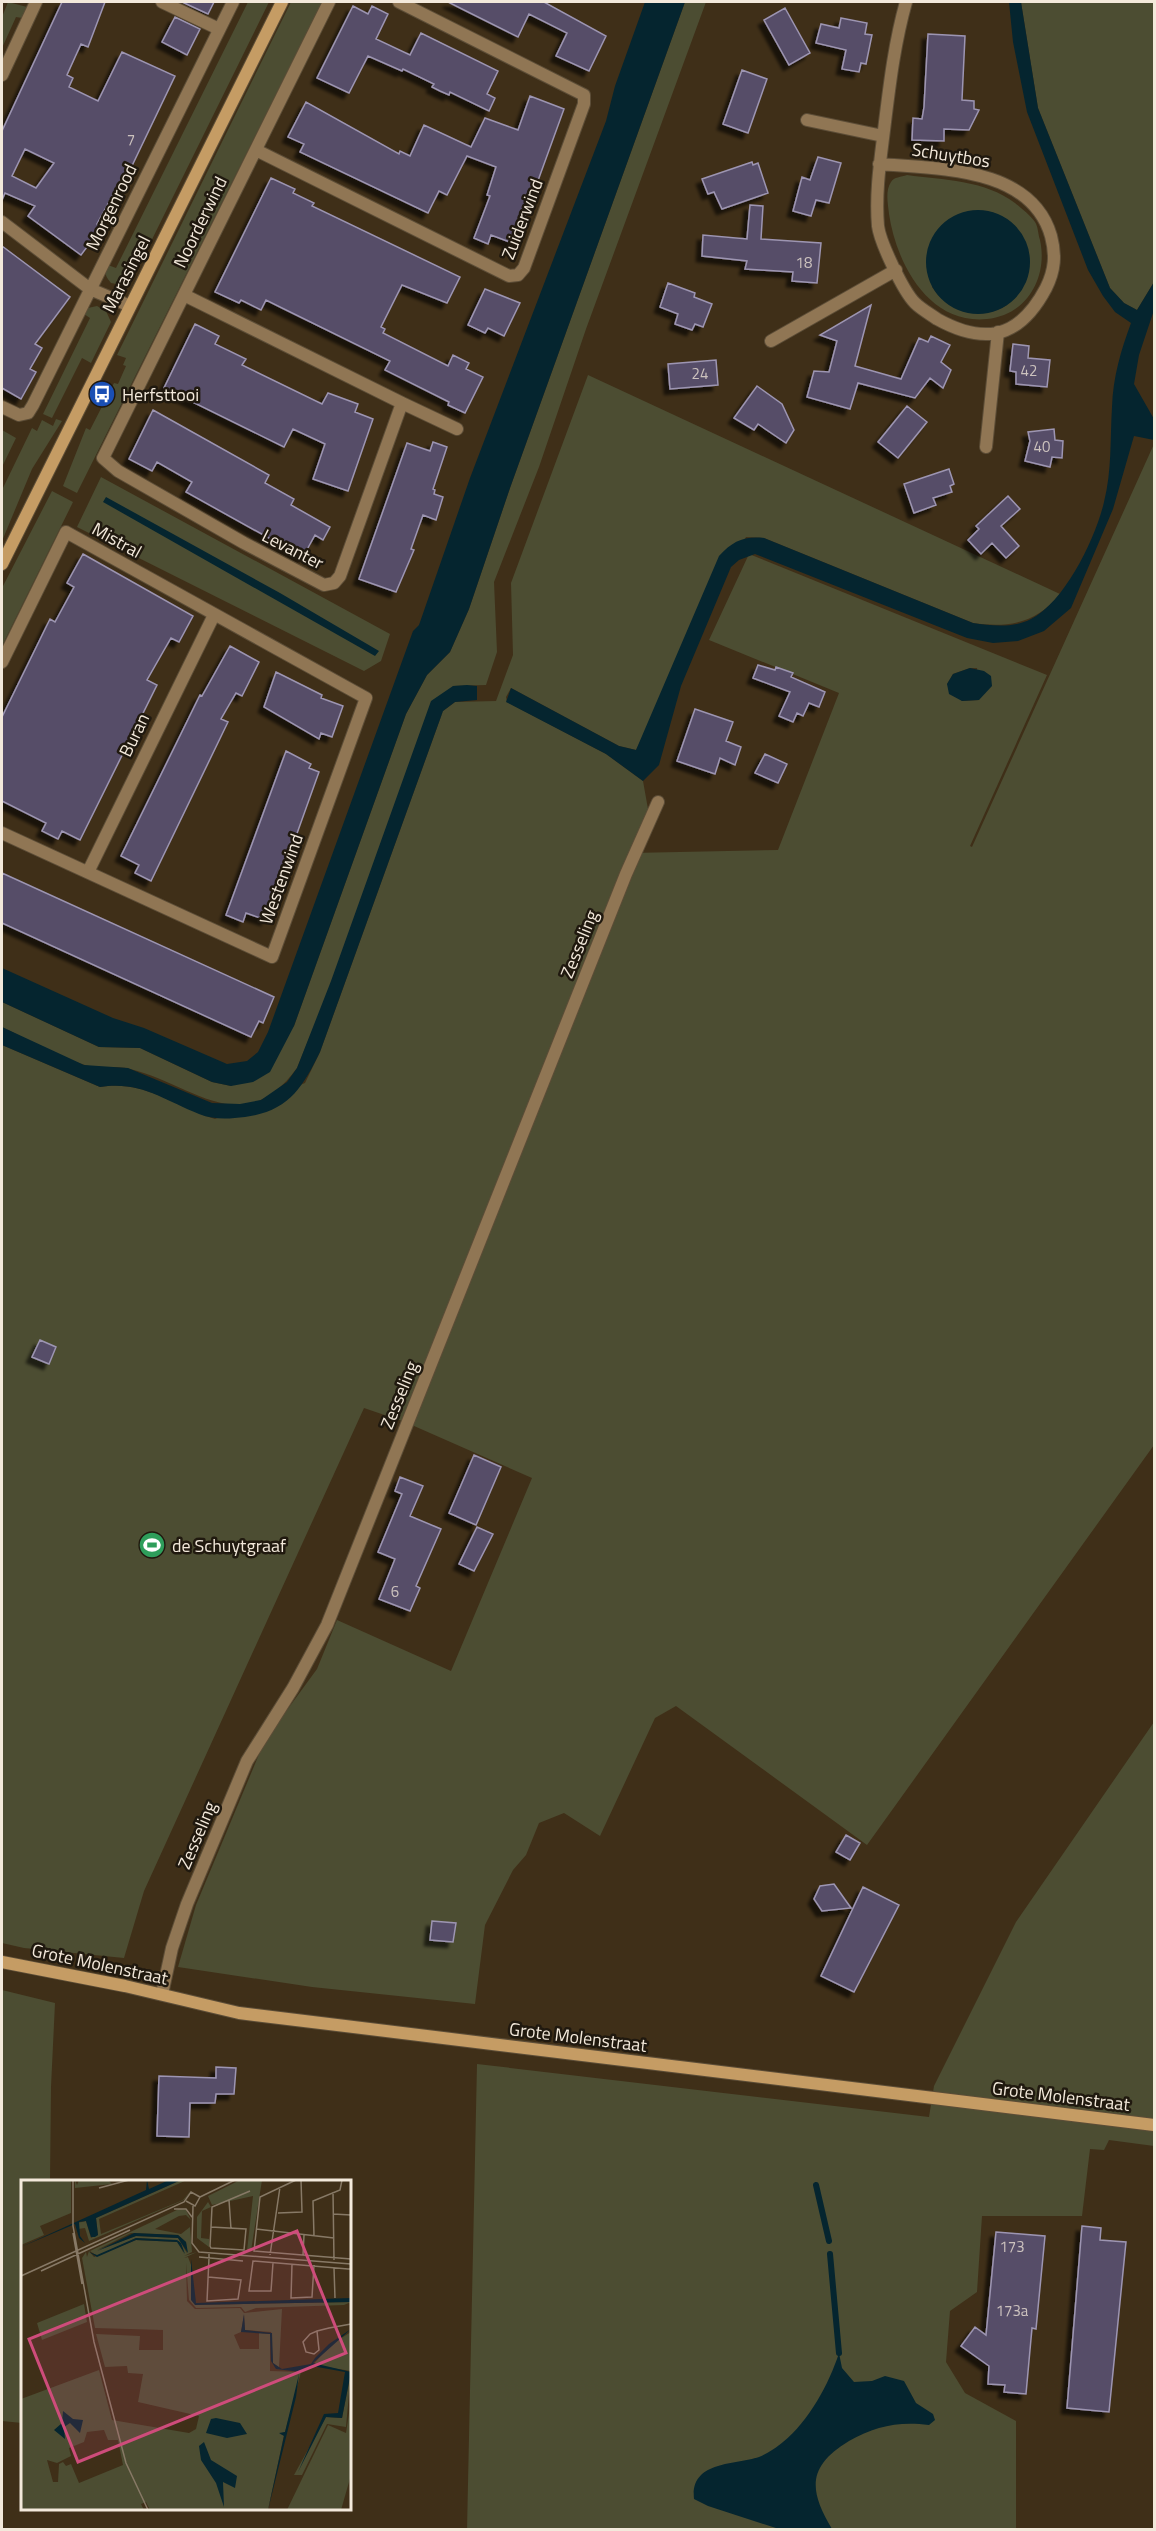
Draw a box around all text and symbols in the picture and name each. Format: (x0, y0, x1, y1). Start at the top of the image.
house number: 7 (127, 128, 135, 151)
street label: Schuytbos (910, 135, 992, 175)
street label: Morgenrood (78, 159, 144, 255)
street label: Noorderwind (166, 172, 234, 272)
street label: Zuiderwind (494, 175, 550, 263)
street label: Marasingel (95, 231, 157, 317)
house number: 18 (796, 251, 812, 274)
house number: 42 (1021, 359, 1037, 382)
house number: 24 (692, 362, 708, 385)
bus stop icon: Herfsttooi (87, 379, 117, 409)
place label: Herfsttooi (122, 381, 199, 408)
house number: 40 (1034, 435, 1050, 458)
street label: Mistral (87, 515, 147, 565)
street label: Levanter (257, 522, 329, 576)
street label: Buran (112, 709, 156, 761)
street label: Westenwind (252, 830, 310, 928)
street label: Zesseling (553, 906, 605, 982)
street label: Zesseling (373, 1357, 425, 1433)
sports icon: de Schuytgraaf (137, 1530, 167, 1560)
place label: de Schuytgraaf (172, 1532, 286, 1559)
house number: 6 (391, 1580, 399, 1603)
street label: Zesseling (171, 1797, 223, 1873)
street label: Grote Molenstraat (29, 1936, 171, 1992)
street label: Grote Molenstraat (508, 2015, 649, 2059)
street label: Grote Molenstraat (991, 2074, 1132, 2118)
inset map (21, 2180, 351, 2510)
house number: 173 (999, 2235, 1025, 2258)
house number: 173a (996, 2299, 1029, 2322)

